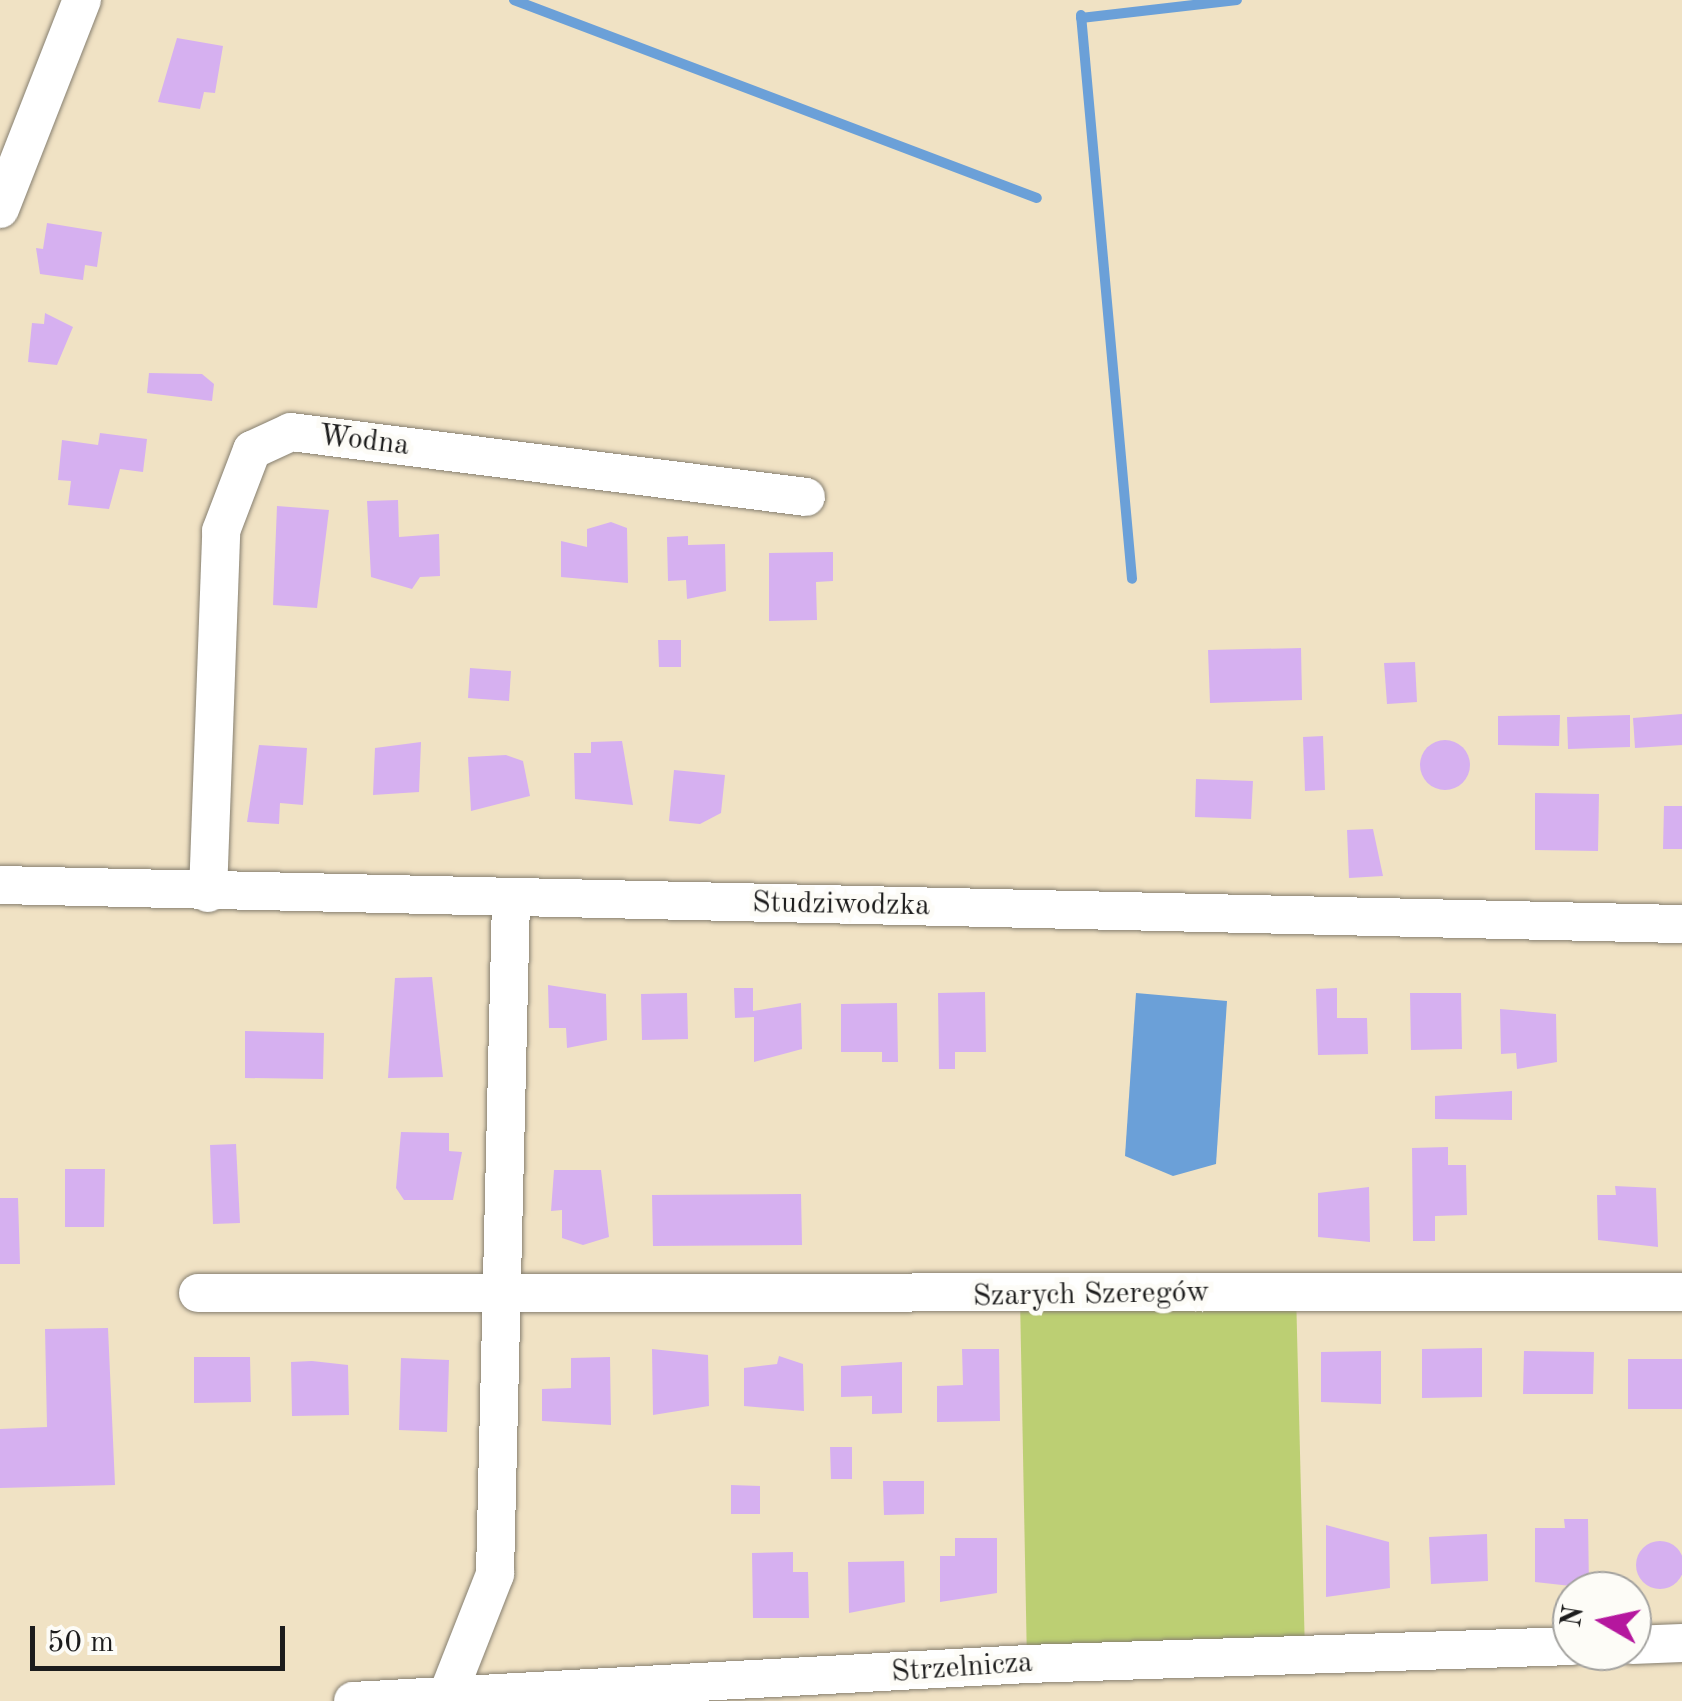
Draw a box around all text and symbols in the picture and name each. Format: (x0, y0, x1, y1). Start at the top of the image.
street label: Wodna (317, 418, 411, 464)
street label: Studziwodzka (752, 885, 930, 925)
street label: Szarych Szeregów (972, 1275, 1210, 1315)
north arrow (1552, 1571, 1652, 1671)
text: N (1559, 1604, 1590, 1629)
scale bar (35, 1606, 290, 1668)
text: 50 m (47, 1628, 114, 1658)
street label: Strzelnicza (890, 1645, 1034, 1691)

